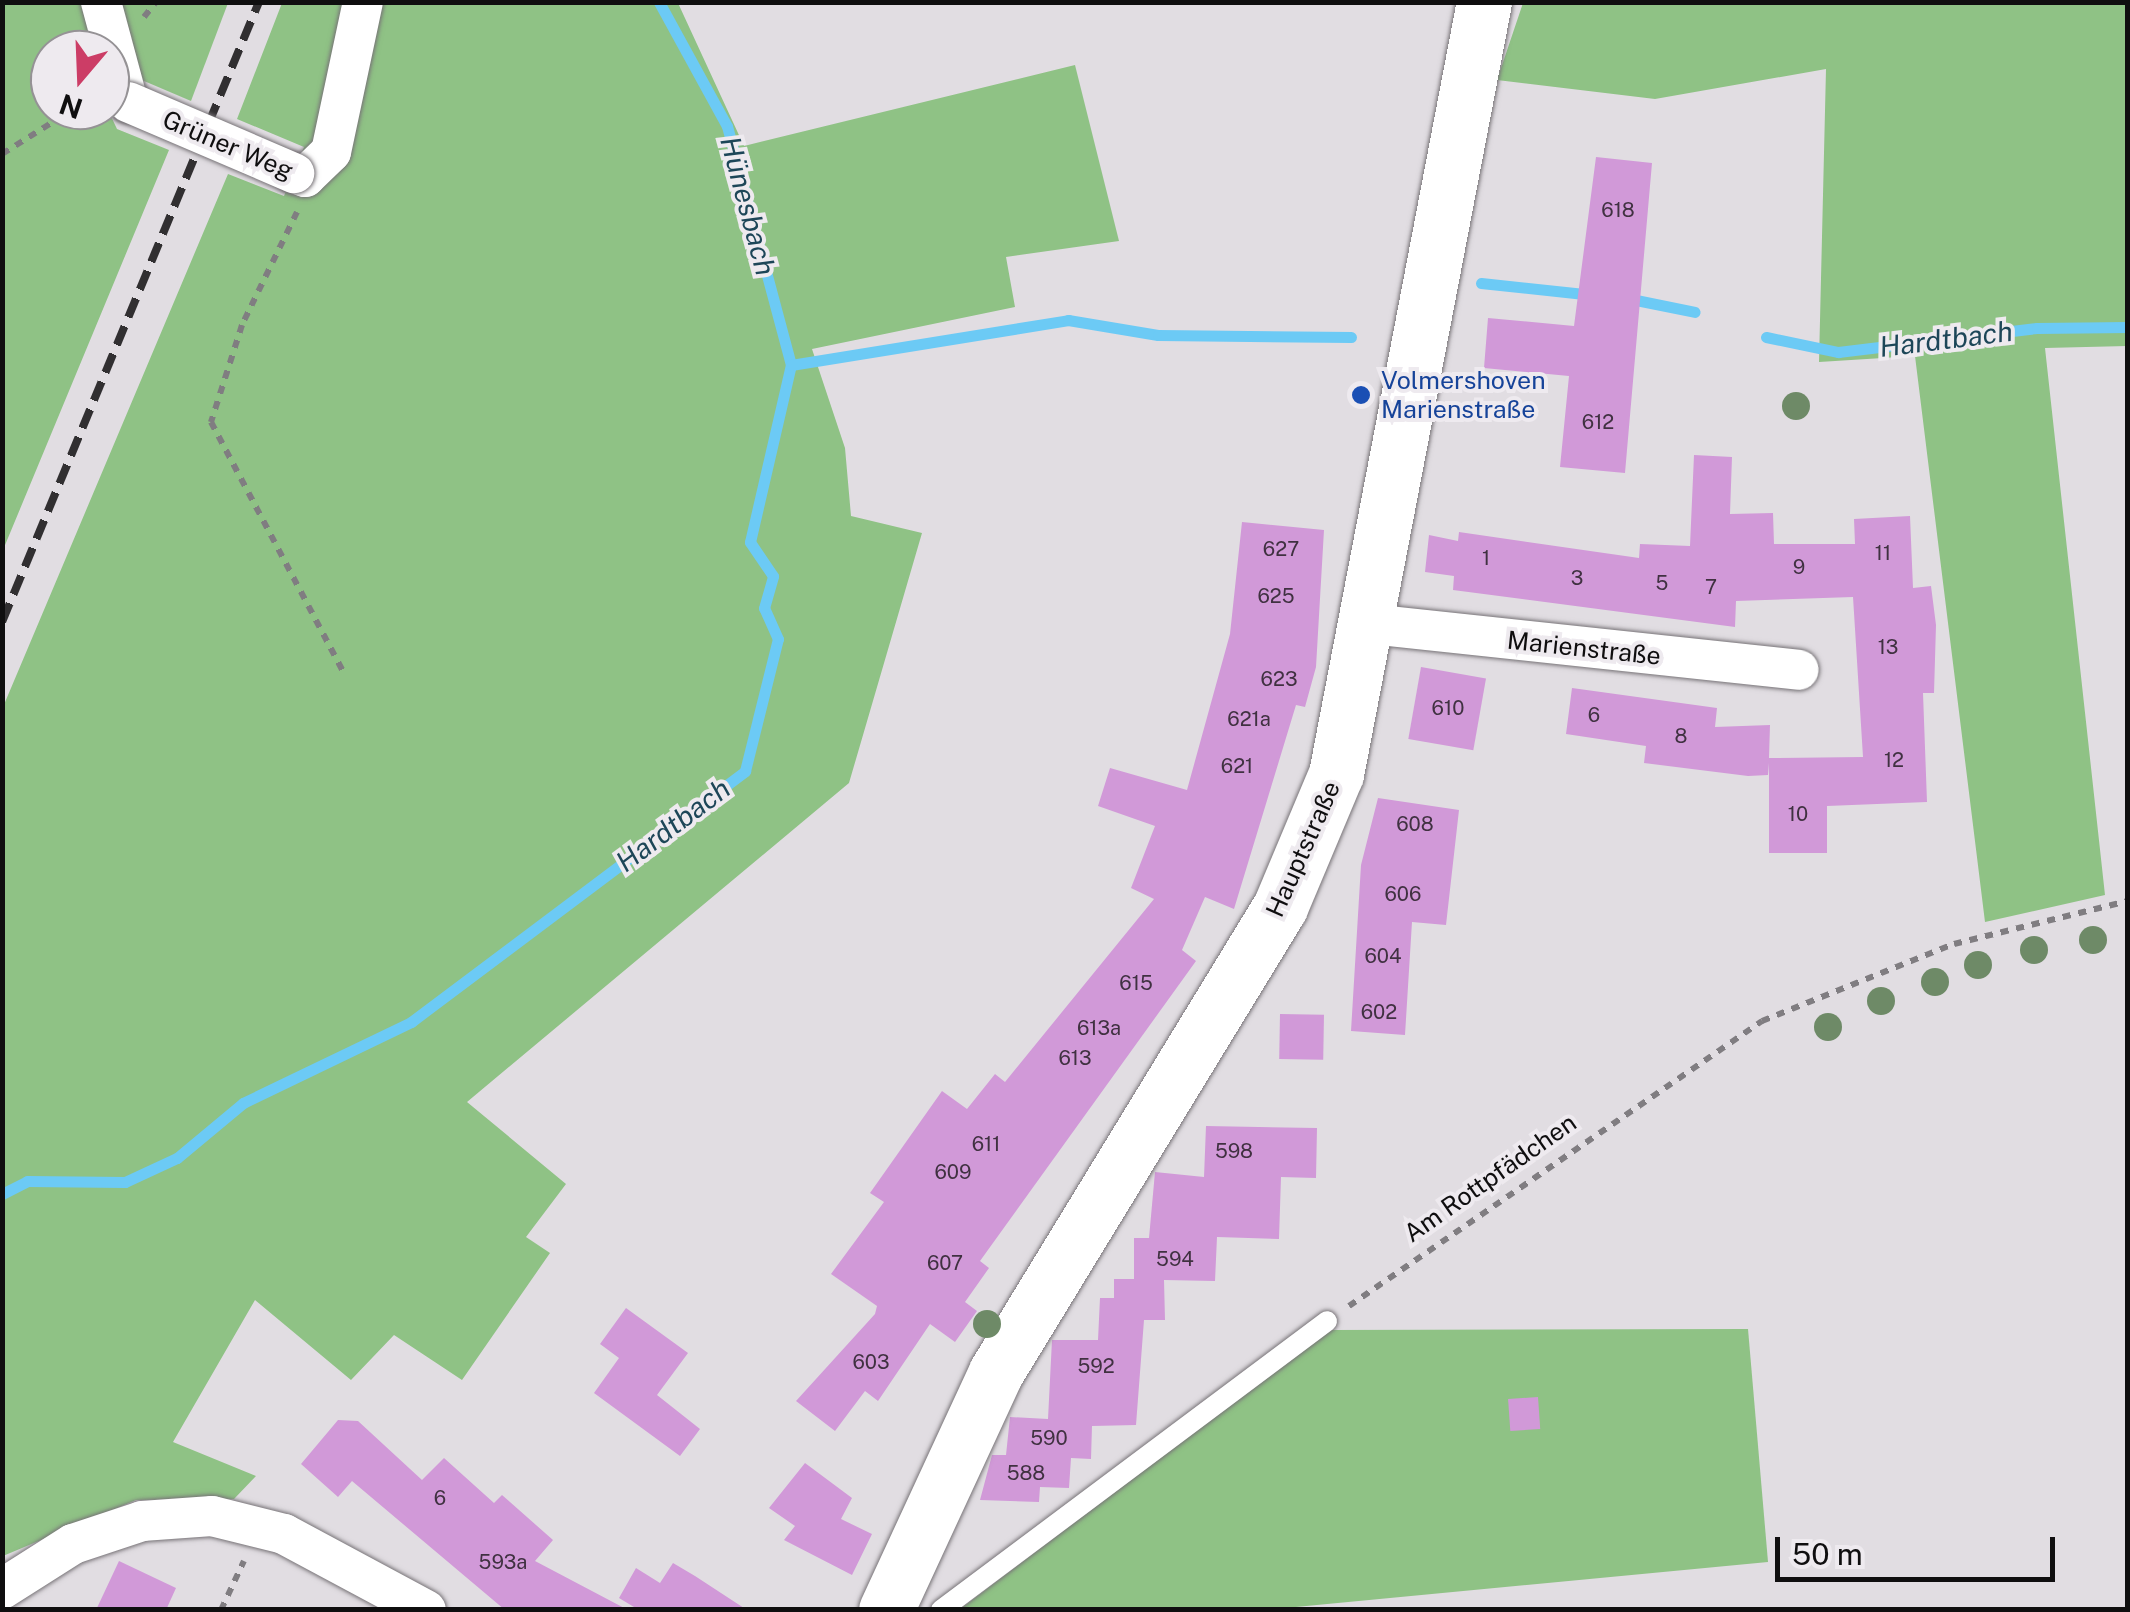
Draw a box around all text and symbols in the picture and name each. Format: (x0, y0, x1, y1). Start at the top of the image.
north arrow (30, 30, 130, 130)
text: N (55, 88, 86, 126)
street label: Grüner Weg (158, 104, 298, 186)
water label: Hünesbach (713, 133, 783, 279)
house number: 618 (1601, 198, 1635, 222)
water label: Hardtbach (1878, 314, 2014, 364)
place label: Volmershoven Marienstraße (1381, 366, 1546, 425)
marker: Volmershoven Marienstraße (1350, 384, 1372, 406)
house number: 612 (1582, 410, 1614, 434)
house number: 627 (1263, 537, 1299, 561)
house number: 11 (1875, 541, 1891, 565)
house number: 1 (1482, 546, 1490, 570)
house number: 9 (1793, 555, 1805, 579)
house number: 3 (1571, 566, 1583, 590)
house number: 5 (1656, 571, 1668, 595)
house number: 7 (1705, 575, 1717, 599)
house number: 625 (1257, 584, 1295, 608)
street label: Marienstraße (1506, 625, 1662, 671)
house number: 13 (1878, 635, 1898, 659)
house number: 623 (1261, 667, 1297, 691)
house number: 610 (1432, 696, 1464, 720)
house number: 6 (1588, 703, 1600, 727)
house number: 621a (1227, 707, 1271, 731)
house number: 8 (1675, 724, 1687, 748)
house number: 12 (1884, 748, 1904, 772)
house number: 621 (1221, 754, 1253, 778)
water label: Hardtbach (609, 771, 737, 879)
street label: Hauptstraße (1260, 776, 1346, 922)
house number: 10 (1788, 802, 1808, 826)
house number: 608 (1396, 812, 1434, 836)
house number: 606 (1385, 882, 1421, 906)
house number: 604 (1364, 944, 1402, 968)
house number: 615 (1119, 971, 1153, 995)
house number: 602 (1361, 1000, 1397, 1024)
house number: 613a (1077, 1016, 1121, 1040)
house number: 613 (1058, 1046, 1092, 1070)
street label: Am Rottpfädchen (1398, 1107, 1582, 1249)
house number: 611 (972, 1132, 1000, 1156)
house number: 598 (1215, 1139, 1253, 1163)
house number: 609 (935, 1160, 971, 1184)
house number: 594 (1156, 1247, 1194, 1271)
house number: 607 (927, 1251, 963, 1275)
house number: 603 (852, 1350, 890, 1374)
house number: 592 (1077, 1354, 1115, 1378)
house number: 590 (1030, 1426, 1068, 1450)
house number: 588 (1007, 1461, 1045, 1485)
house number: 6 (434, 1486, 446, 1510)
scale bar (1780, 1517, 2060, 1579)
text: 50 m (1792, 1536, 1863, 1572)
house number: 593a (479, 1550, 527, 1574)

